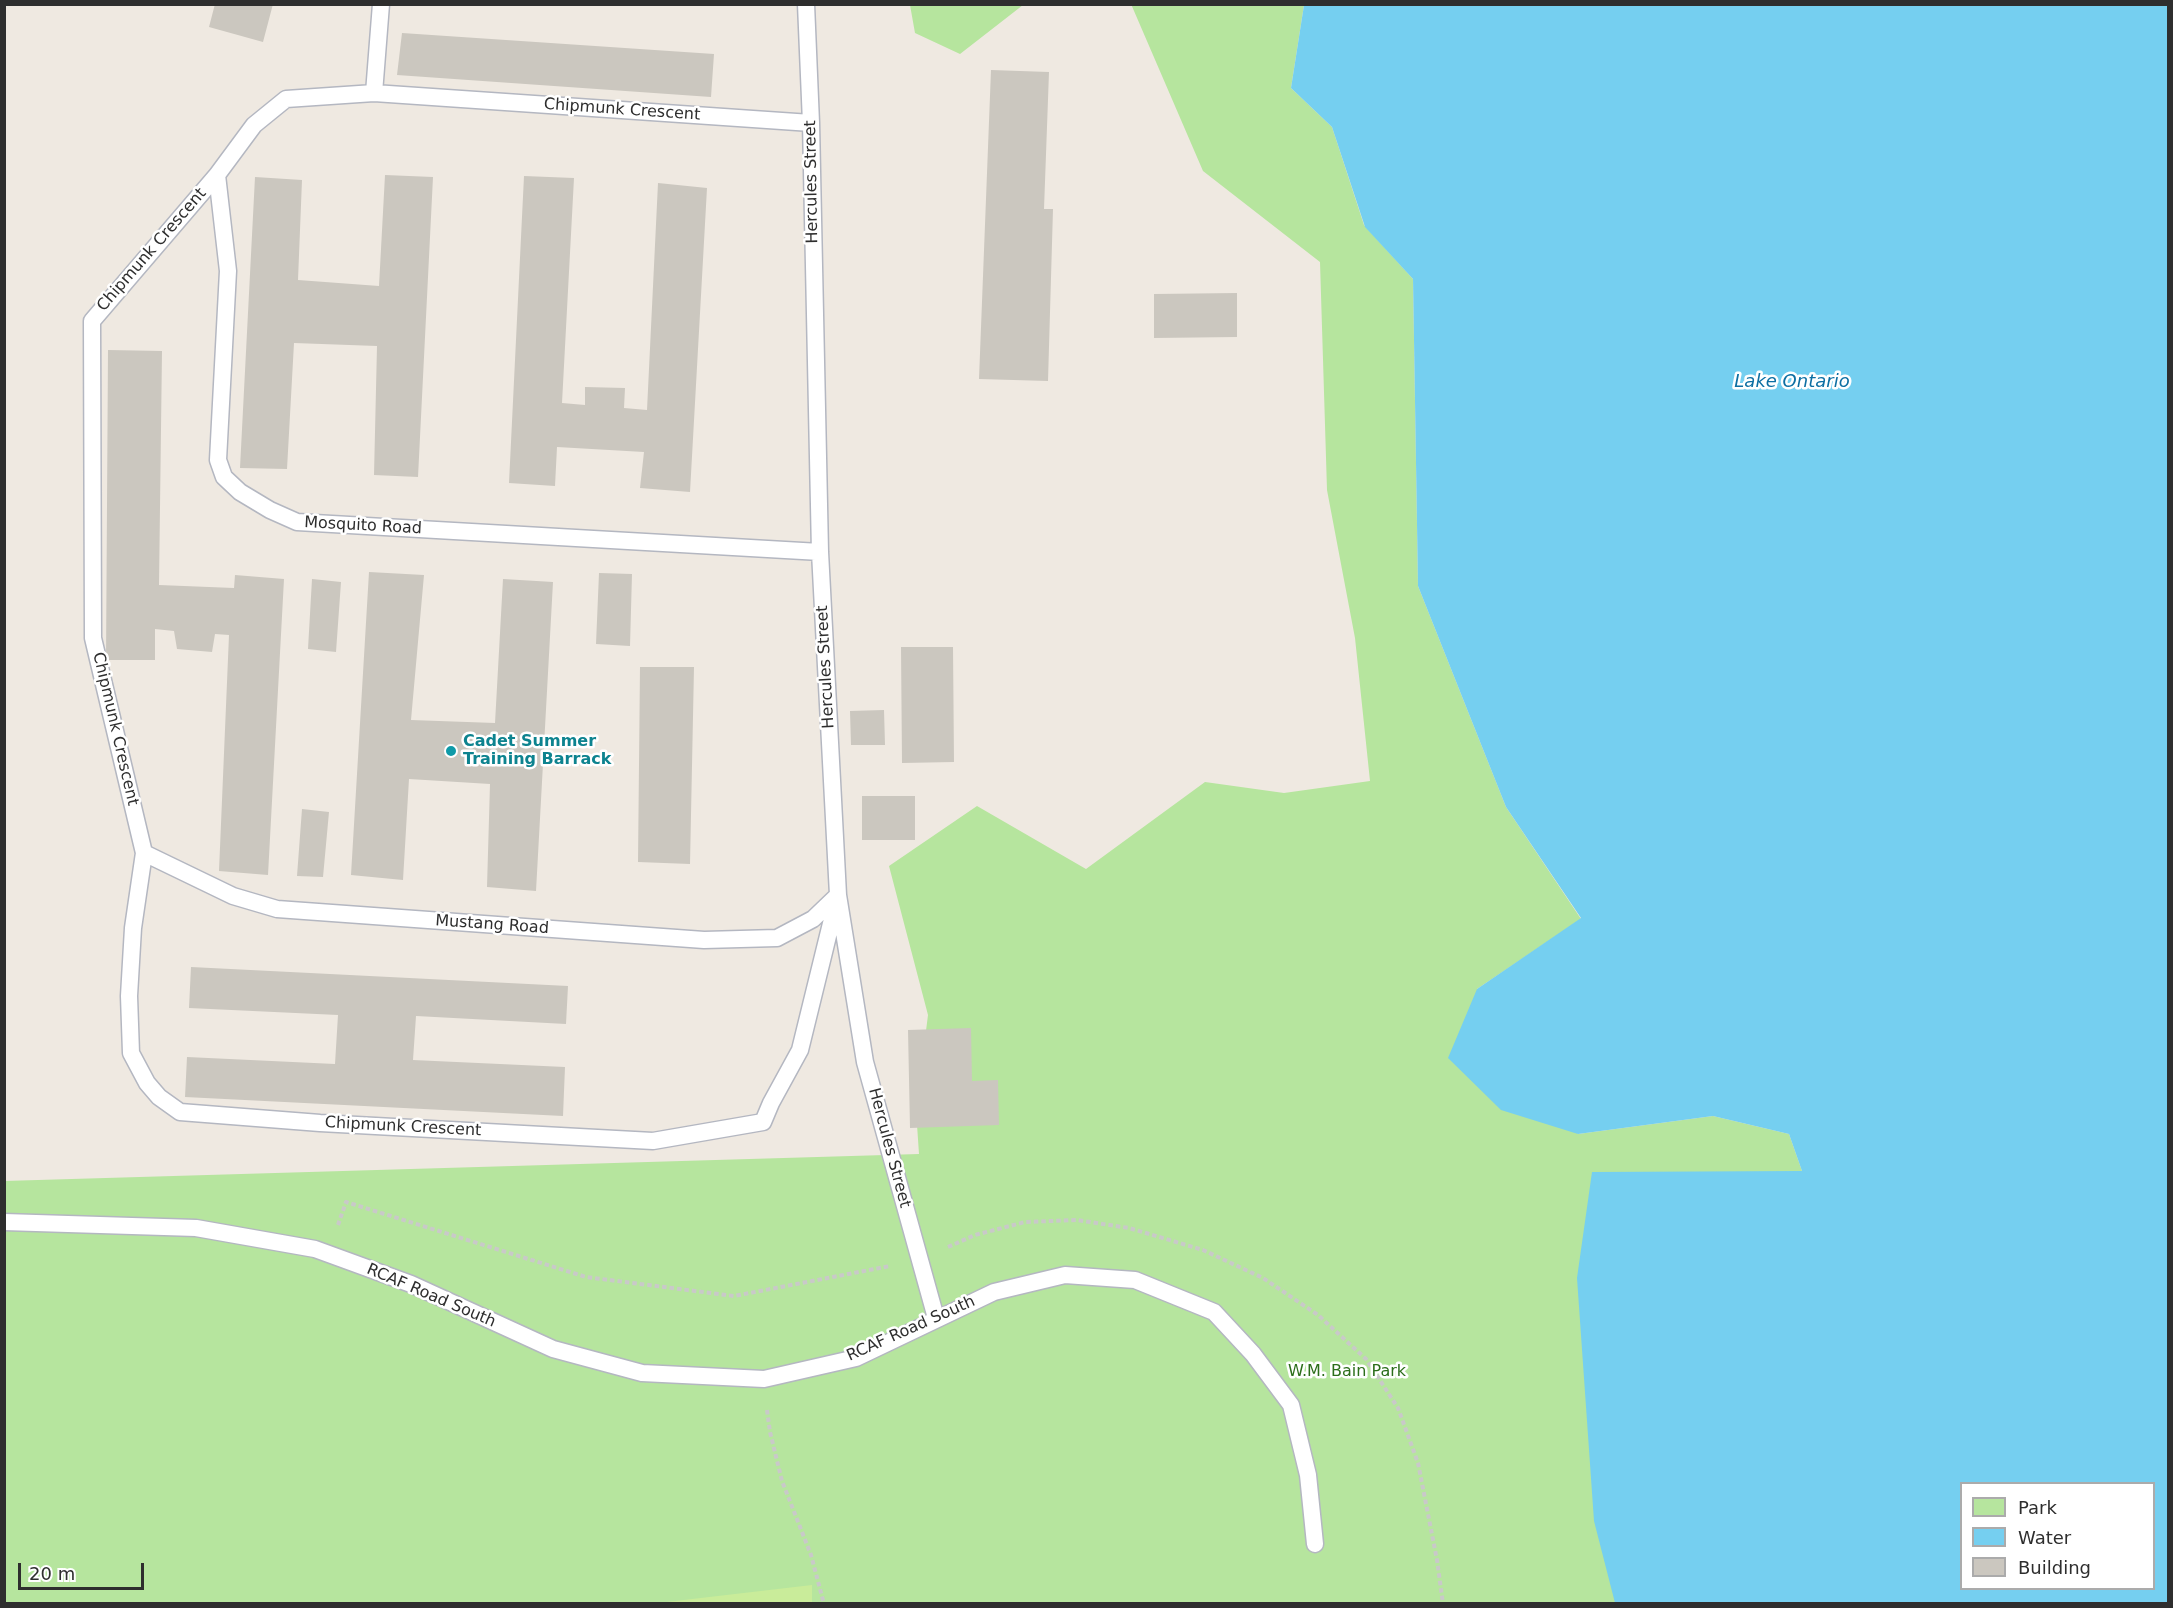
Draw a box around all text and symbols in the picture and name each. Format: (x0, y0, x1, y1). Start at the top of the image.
street label: Chipmunk Crescent (543, 95, 701, 125)
street label: Hercules Street (801, 120, 823, 244)
street label: Chipmunk Crescent (93, 185, 211, 315)
water label: Lake Ontario (1734, 371, 1850, 393)
street label: Mosquito Road (304, 513, 422, 539)
street label: Hercules Street (813, 605, 839, 729)
street label: Chipmunk Crescent (88, 650, 142, 808)
place label: Cadet Summer Training Barrack (463, 732, 611, 770)
marker: Cadet Summer Training Barrack (444, 744, 458, 758)
street label: Mustang Road (435, 911, 549, 939)
street label: Hercules Street (864, 1086, 914, 1210)
street label: Chipmunk Crescent (324, 1113, 482, 1141)
street label: RCAF Road South (364, 1260, 498, 1332)
street label: RCAF Road South (844, 1292, 978, 1366)
park label: W.M. Bain Park (1288, 1362, 1406, 1382)
legend (1960, 1482, 2155, 1590)
text: Park (2018, 1497, 2057, 1518)
text: Water (2018, 1527, 2071, 1548)
scale bar (21, 1551, 147, 1589)
text: Building (2018, 1557, 2091, 1578)
text: 20 m (29, 1563, 75, 1584)

